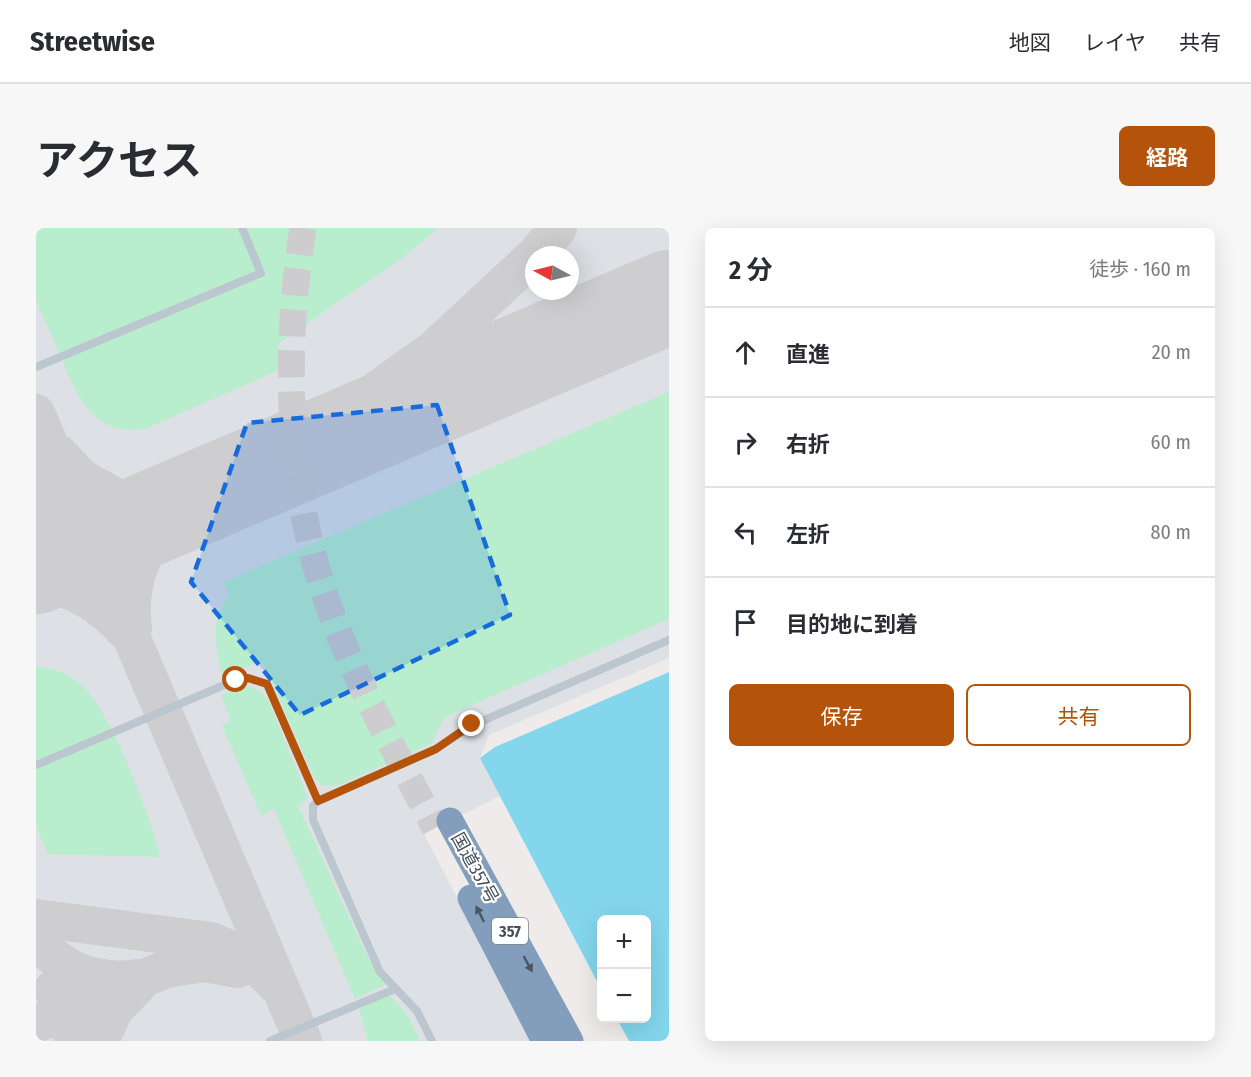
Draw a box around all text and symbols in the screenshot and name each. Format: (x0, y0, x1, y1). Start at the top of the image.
text: Streetwise (30, 25, 155, 58)
text: 地図 (1009, 30, 1051, 56)
text: レイヤ (1084, 30, 1146, 56)
text: 共有 (1179, 30, 1221, 56)
button: 経路 (1119, 126, 1215, 186)
text: アクセス (36, 136, 202, 186)
north arrow (525, 246, 579, 300)
text: 2 分 (729, 255, 772, 286)
text: 徒歩 · 160 m (1089, 257, 1191, 281)
icon: ahead (729, 336, 762, 369)
text: 20 m (1152, 340, 1191, 364)
text: 直進 (786, 341, 830, 368)
icon: right (729, 426, 762, 459)
text: 60 m (1151, 430, 1191, 454)
text: 右折 (786, 431, 830, 458)
icon: left (729, 516, 762, 549)
text: 80 m (1151, 520, 1191, 544)
text: 左折 (786, 521, 830, 548)
icon: arrive (729, 606, 762, 639)
text: 目的地に到着 (786, 611, 918, 638)
route start (222, 666, 248, 692)
button: 保存 (729, 684, 954, 746)
button: 共有 (966, 684, 1191, 746)
route end (458, 710, 484, 736)
street label: 国道357号 (447, 829, 503, 907)
one-way arrow (475, 906, 485, 923)
map controls (597, 915, 651, 1023)
button: + (597, 915, 651, 969)
road number: 357 (492, 918, 528, 944)
one-way arrow (523, 956, 533, 973)
button: − (597, 969, 651, 1023)

